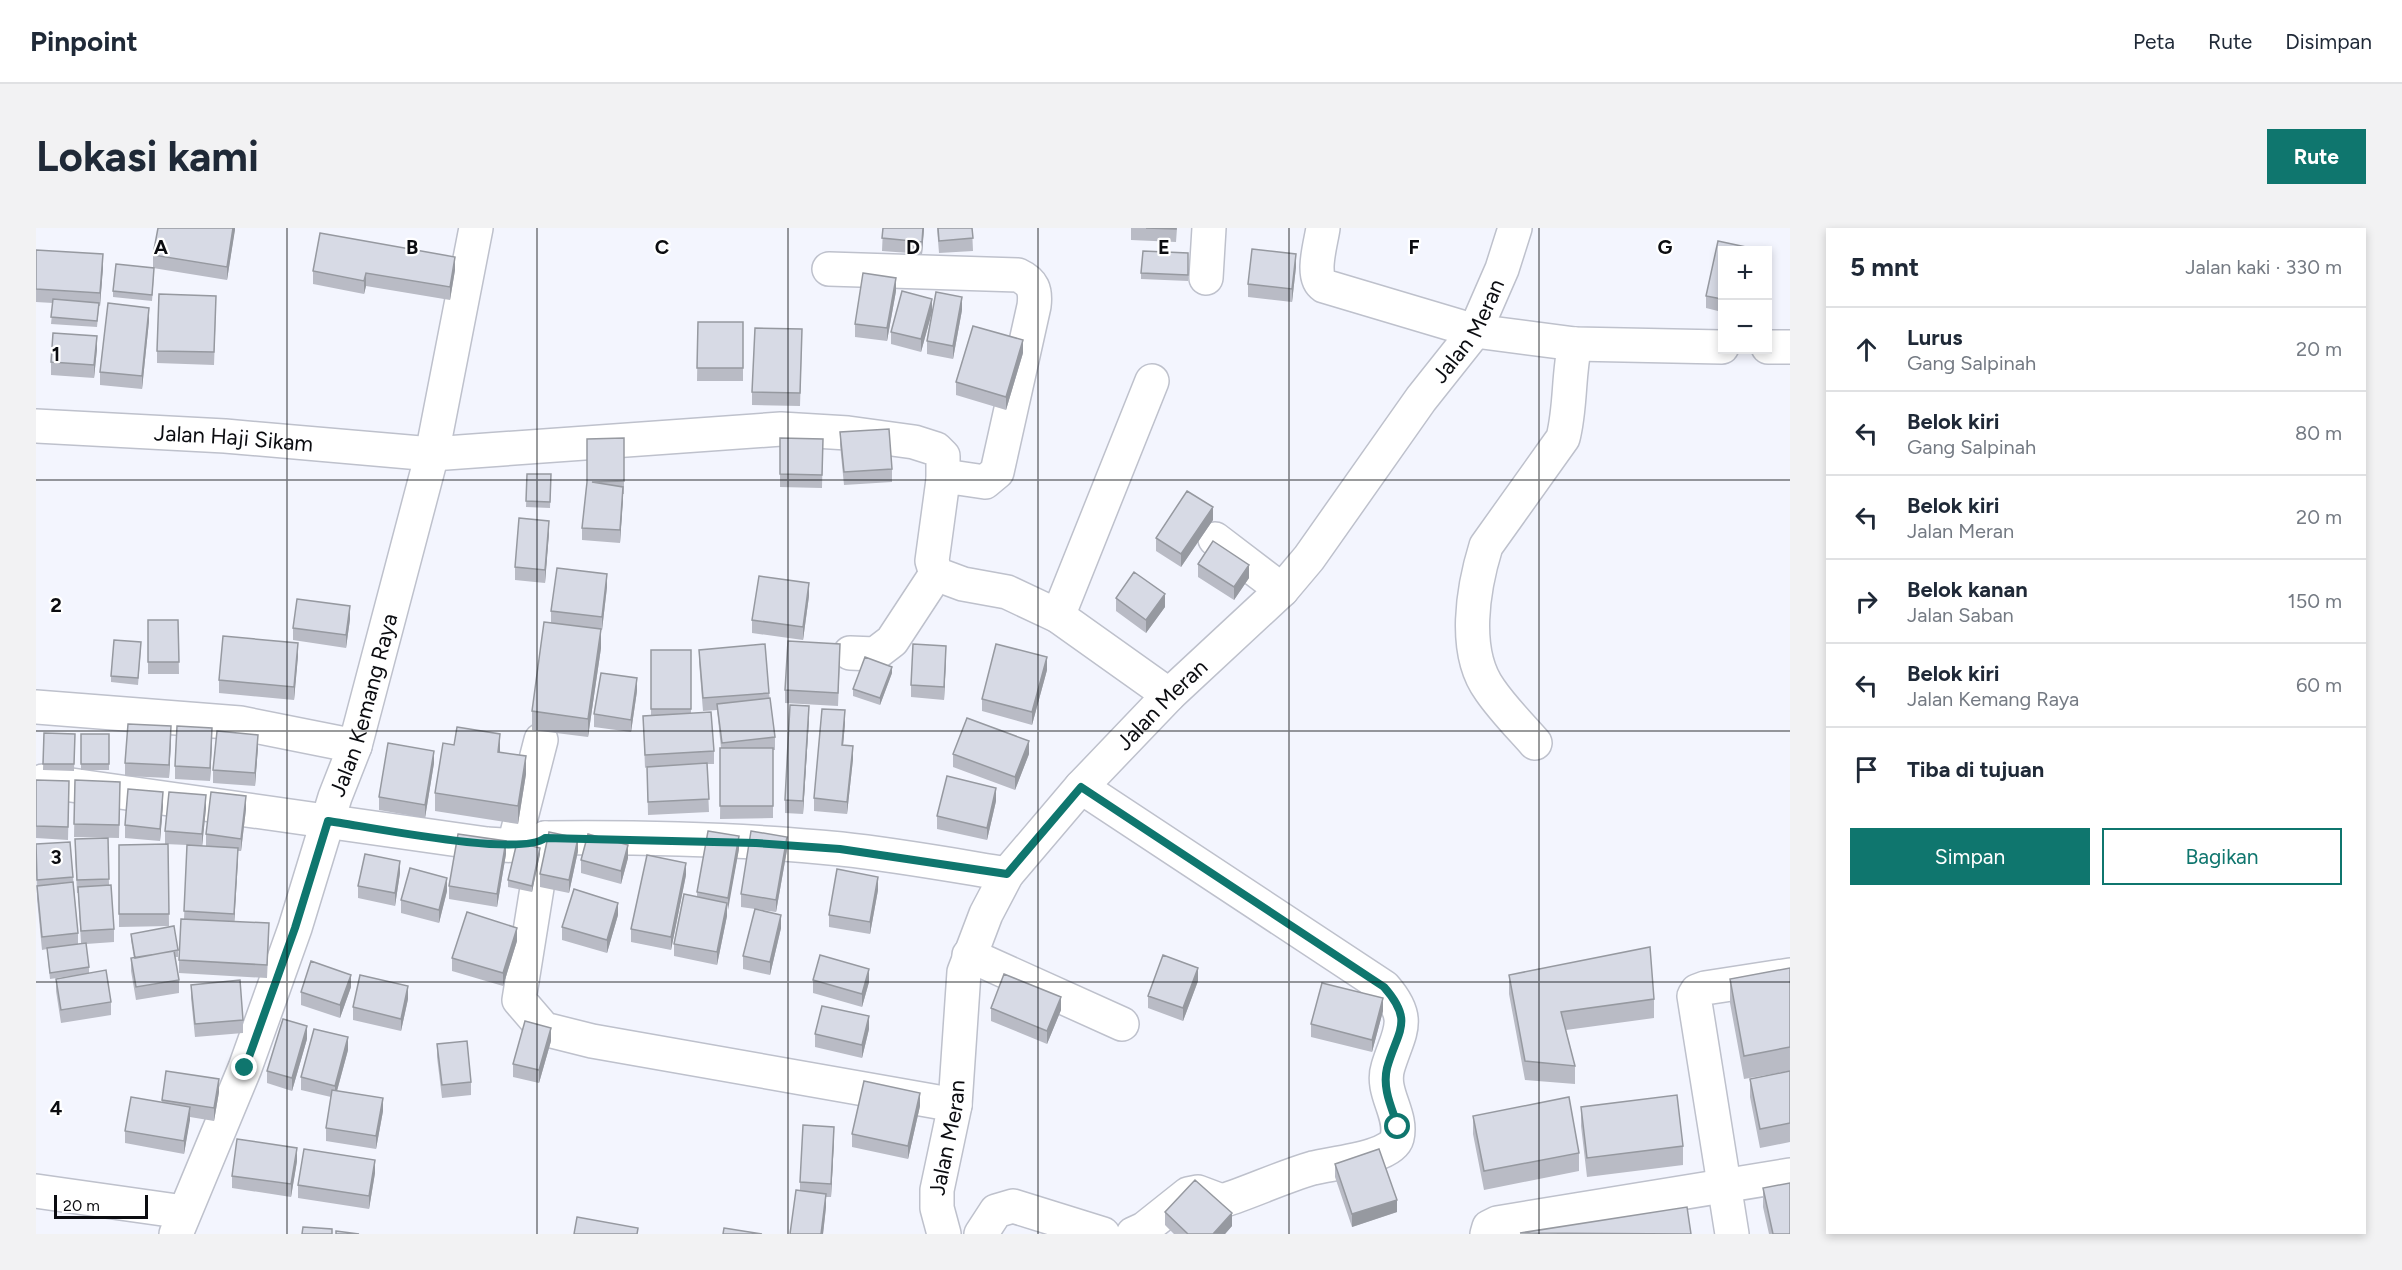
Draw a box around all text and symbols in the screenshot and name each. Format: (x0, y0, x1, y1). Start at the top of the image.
text: Pinpoint (30, 24, 138, 58)
text: Peta (2133, 29, 2175, 54)
text: Rute (2208, 29, 2252, 54)
text: Disimpan (2285, 29, 2372, 54)
button: Rute (2267, 129, 2366, 184)
text: Lokasi kami (36, 131, 259, 182)
text: A (154, 235, 169, 259)
text: B (406, 235, 418, 259)
text: C (655, 235, 669, 259)
text: D (906, 235, 920, 259)
text: E (1158, 235, 1170, 259)
text: F (1408, 235, 1420, 259)
text: G (1658, 235, 1673, 259)
map controls (1718, 246, 1772, 354)
button: + (1718, 246, 1772, 300)
text: 5 mnt (1850, 251, 1919, 283)
text: Jalan kaki · 330 m (2185, 255, 2342, 279)
street label: Jalan Meran (1426, 275, 1510, 388)
button: − (1718, 300, 1772, 354)
text: Lurus (1907, 324, 1962, 351)
icon: ahead (1850, 333, 1883, 366)
text: 20 m (2296, 337, 2342, 361)
text: 1 (52, 342, 60, 366)
text: Gang Salpinah (1907, 351, 2036, 375)
text: Belok kiri (1907, 408, 2000, 435)
icon: left (1850, 417, 1883, 450)
street label: Jalan Haji Sikam (153, 419, 314, 458)
text: 80 m (2295, 421, 2342, 445)
text: Gang Salpinah (1907, 435, 2036, 459)
text: Belok kiri (1907, 492, 2000, 519)
icon: left (1850, 501, 1883, 534)
text: 20 m (2296, 505, 2342, 529)
text: Jalan Meran (1907, 519, 2014, 543)
text: Belok kanan (1907, 576, 2028, 603)
icon: right (1850, 585, 1883, 618)
text: 150 m (2287, 589, 2342, 613)
text: 2 (50, 593, 62, 617)
text: Jalan Saban (1907, 603, 2014, 627)
street label: Jalan Kemang Raya (324, 611, 403, 800)
street label: Jalan Meran (1111, 653, 1213, 756)
text: Belok kiri (1907, 660, 2000, 687)
icon: left (1850, 669, 1883, 702)
text: 60 m (2296, 673, 2342, 697)
text: Jalan Kemang Raya (1907, 687, 2079, 711)
icon: arrive (1850, 753, 1883, 786)
text: Tiba di tujuan (1907, 756, 2044, 783)
button: Simpan (1850, 828, 2090, 885)
button: Bagikan (2102, 828, 2342, 885)
text: 3 (50, 845, 62, 869)
route end (231, 1054, 257, 1080)
street label: Jalan Meran (924, 1079, 971, 1196)
text: 4 (50, 1096, 63, 1120)
route start (1384, 1113, 1410, 1139)
scale bar (54, 1192, 148, 1220)
text: 20 m (63, 1196, 100, 1215)

